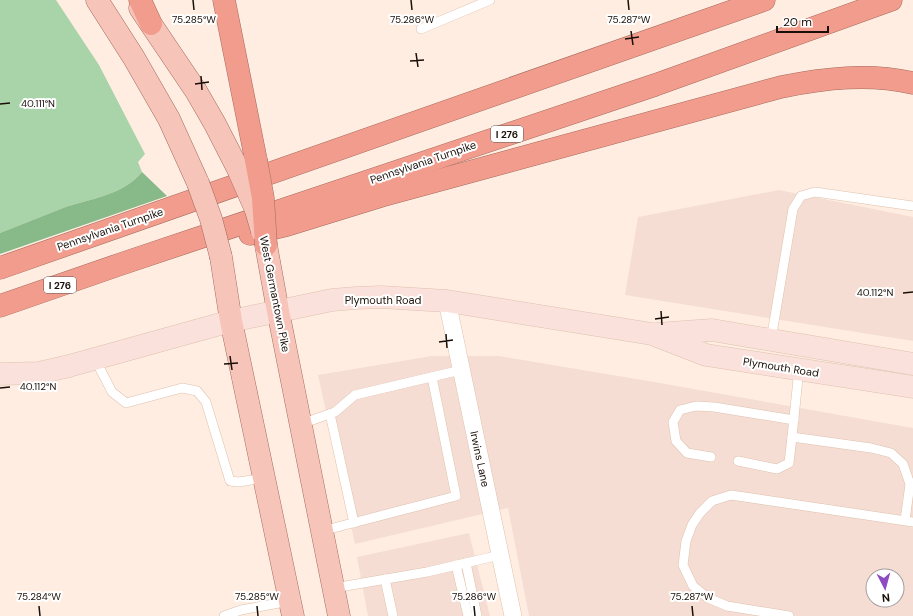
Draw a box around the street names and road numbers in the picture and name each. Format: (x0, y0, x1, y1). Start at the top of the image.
road number: I 276 (491, 126, 523, 142)
street label: Pennsylvania Turnpike (368, 137, 478, 187)
street label: Pennsylvania Turnpike (55, 204, 165, 254)
street label: West Germantown Pike (257, 235, 293, 353)
road number: I 276 (44, 277, 76, 293)
street label: Plymouth Road (345, 293, 421, 307)
street label: Plymouth Road (742, 354, 820, 380)
street label: Irwins Lane (467, 430, 493, 488)

